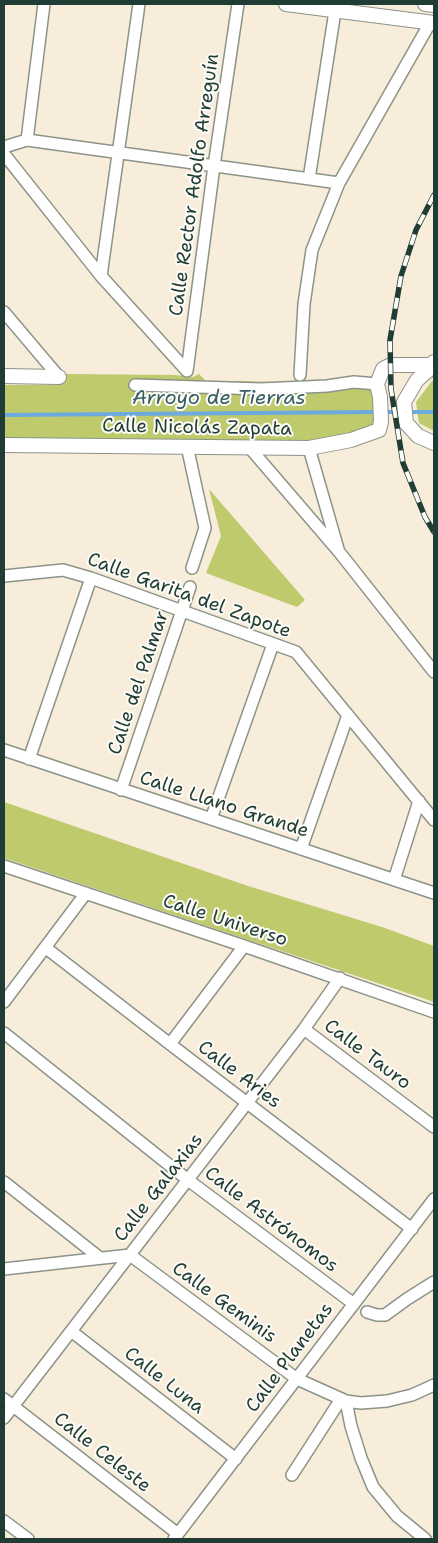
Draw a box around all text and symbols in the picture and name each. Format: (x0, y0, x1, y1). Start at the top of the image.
street label: Calle Rector Adolfo Arreguín (165, 52, 225, 318)
water label: Arroyo de Tierras (132, 387, 306, 411)
street label: Calle Nicolás Zapata (102, 415, 292, 441)
street label: Calle Garita del Zapote (84, 548, 294, 644)
street label: Calle del Palmar (104, 608, 174, 758)
street label: Calle Llano Grande (136, 767, 312, 843)
street label: Calle Universo (160, 890, 290, 952)
street label: Calle Tauro (319, 1015, 415, 1095)
street label: Calle Aries (193, 1036, 285, 1114)
street label: Calle Galaxias (110, 1129, 208, 1247)
street label: Calle Astrónomos (200, 1162, 342, 1278)
street label: Calle Geminis (167, 1257, 281, 1349)
street label: Calle Planetas (241, 1299, 339, 1417)
street label: Calle Luna (119, 1343, 209, 1419)
street label: Calle Celeste (49, 1408, 155, 1498)

